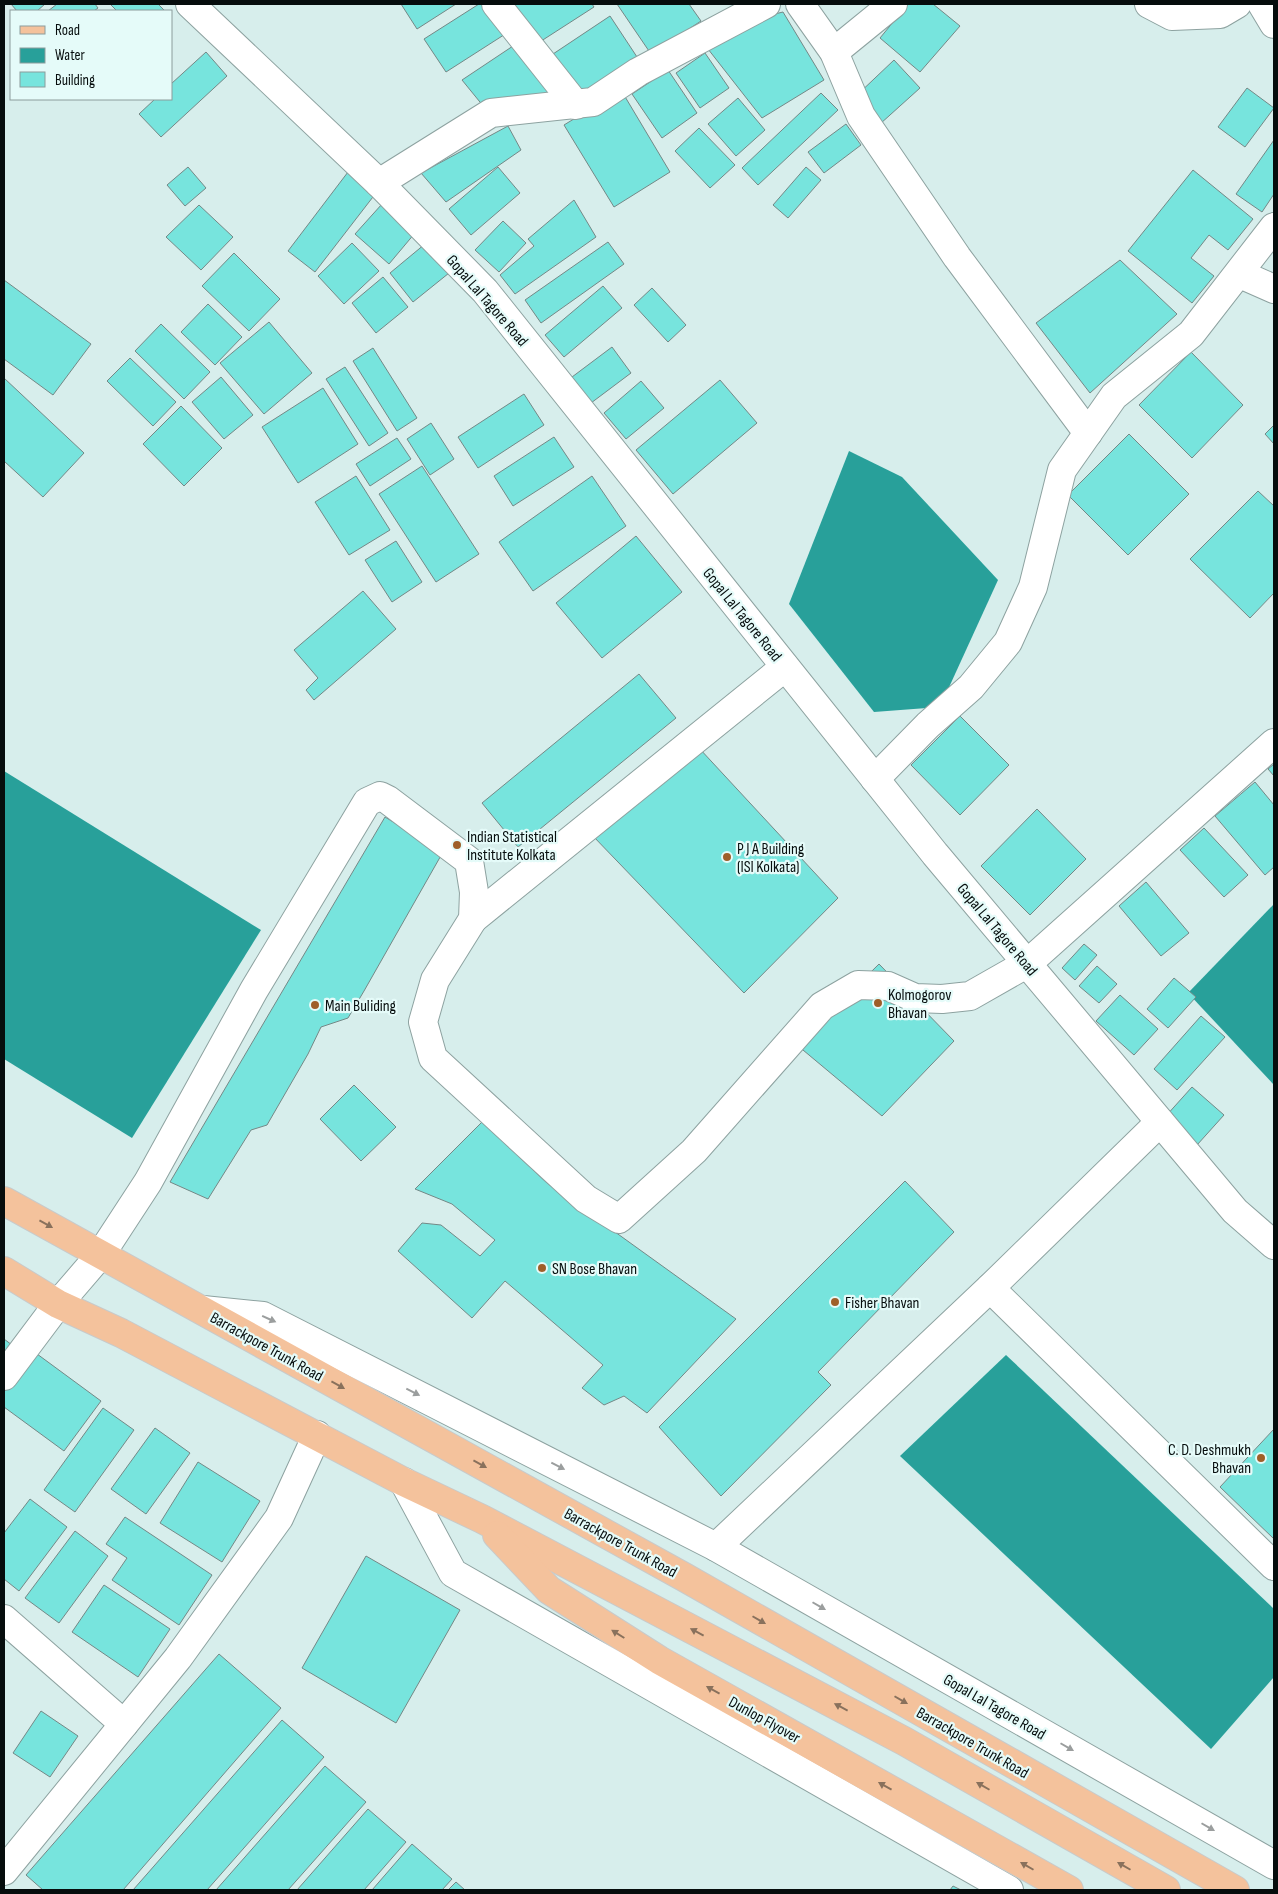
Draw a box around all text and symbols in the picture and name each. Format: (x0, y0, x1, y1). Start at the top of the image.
legend (10, 10, 172, 100)
text: Road (55, 21, 80, 40)
text: Water (55, 46, 86, 65)
text: Building (55, 71, 95, 90)
street label: Gopal Lal Tagore Road (442, 251, 532, 351)
street label: Gopal Lal Tagore Road (698, 564, 785, 666)
place label: Indian Statistical Institute Kolkata (467, 828, 557, 865)
marker: Indian Statistical Institute Kolkata (451, 839, 463, 851)
place label: P J A Building (ISI Kolkata) (737, 840, 804, 877)
marker: P J A Building (ISI Kolkata) (721, 851, 733, 863)
street label: Gopal Lal Tagore Road (953, 880, 1041, 980)
place label: Kolmogorov Bhavan (888, 986, 951, 1023)
place label: Main Buliding (325, 997, 396, 1016)
marker: Kolmogorov Bhavan (872, 997, 884, 1009)
marker: Main Buliding (309, 999, 321, 1011)
one-way arrow (39, 1220, 54, 1228)
place label: SN Bose Bhavan (552, 1260, 637, 1279)
marker: SN Bose Bhavan (536, 1262, 548, 1274)
place label: Fisher Bhavan (845, 1294, 919, 1313)
marker: Fisher Bhavan (829, 1296, 841, 1308)
street label: Barrackpore Trunk Road (206, 1308, 326, 1386)
one-way arrow (261, 1315, 276, 1323)
one-way arrow (330, 1381, 345, 1389)
one-way arrow (406, 1388, 421, 1396)
place label: C. D. Deshmukh Bhavan (1168, 1441, 1251, 1478)
marker: C. D. Deshmukh Bhavan (1255, 1452, 1267, 1464)
one-way arrow (473, 1460, 487, 1468)
one-way arrow (551, 1462, 565, 1470)
street label: Barrackpore Trunk Road (560, 1504, 680, 1582)
one-way arrow (813, 1601, 826, 1610)
one-way arrow (752, 1616, 767, 1624)
one-way arrow (689, 1628, 704, 1636)
one-way arrow (611, 1629, 625, 1638)
street label: Gopal Lal Tagore Road (940, 1670, 1049, 1744)
one-way arrow (706, 1685, 720, 1694)
street label: Dunlop Flyover (725, 1693, 804, 1748)
one-way arrow (894, 1696, 907, 1705)
one-way arrow (833, 1703, 848, 1711)
street label: Barrackpore Trunk Road (913, 1704, 1032, 1783)
one-way arrow (1059, 1743, 1074, 1751)
one-way arrow (976, 1781, 990, 1790)
one-way arrow (879, 1782, 892, 1791)
one-way arrow (1201, 1823, 1214, 1832)
one-way arrow (1019, 1862, 1034, 1870)
one-way arrow (1117, 1862, 1132, 1870)

